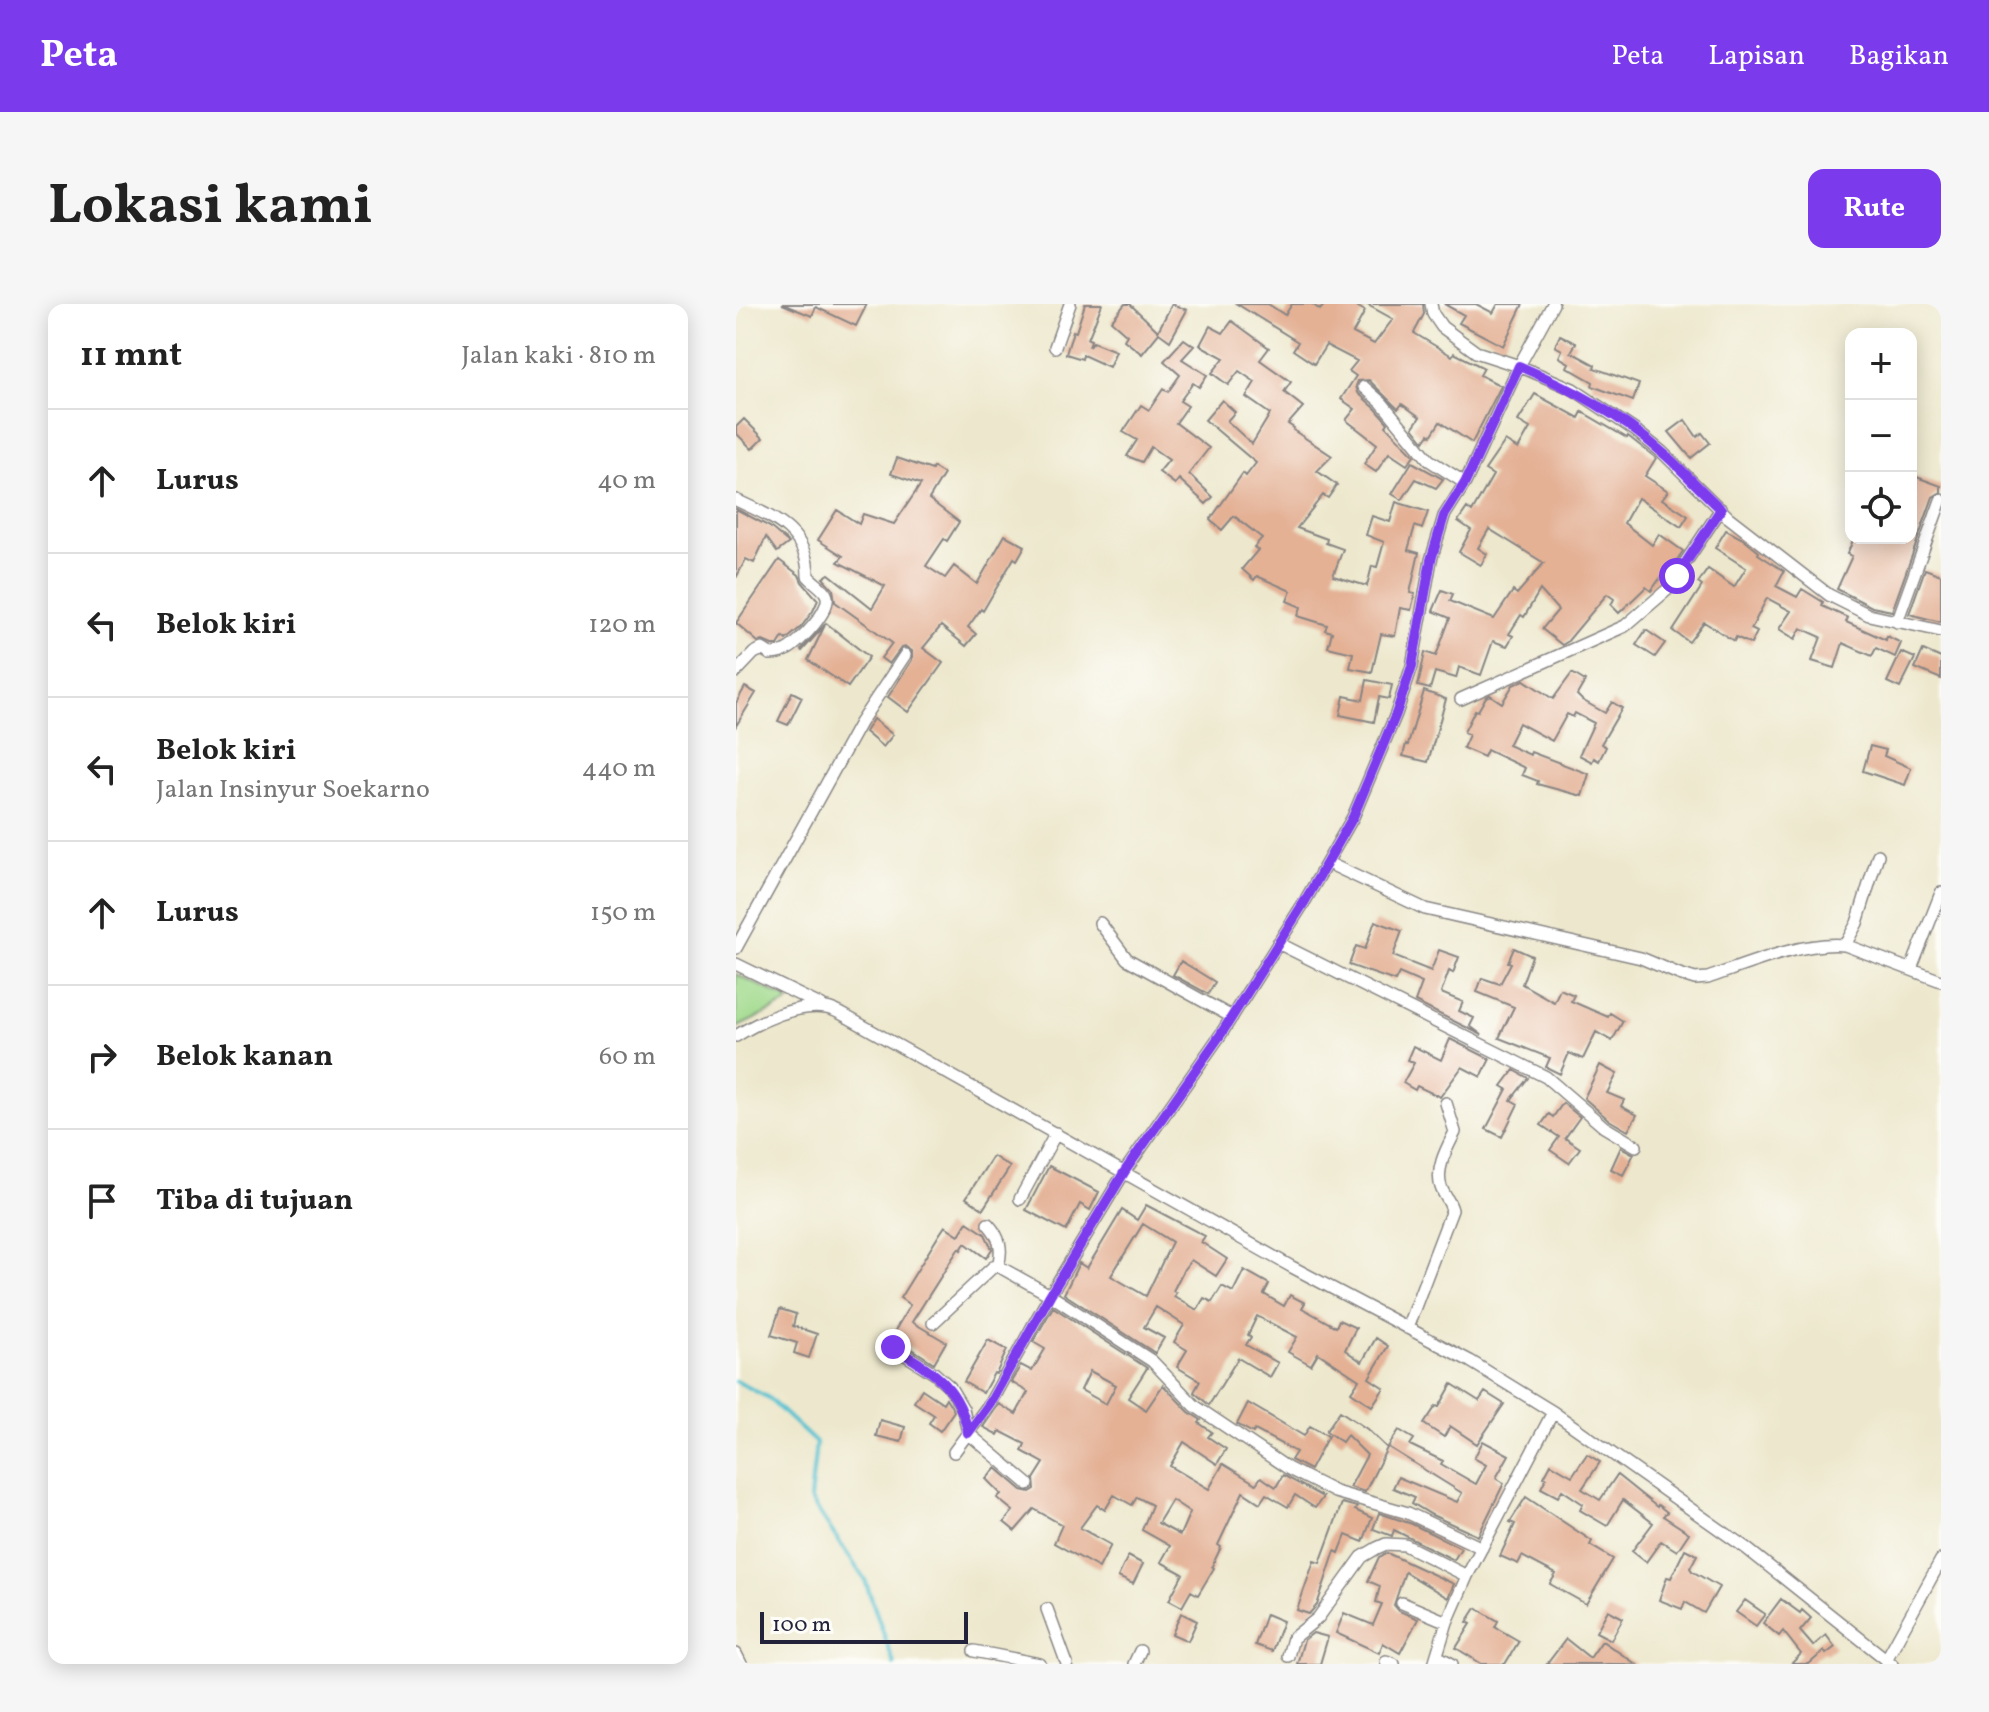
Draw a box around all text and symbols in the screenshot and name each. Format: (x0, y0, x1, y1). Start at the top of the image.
text: Peta (40, 30, 118, 83)
text: Peta (1611, 37, 1664, 76)
text: Lapisan (1708, 37, 1805, 76)
text: Bagikan (1849, 37, 1949, 76)
text: Lokasi kami (48, 169, 373, 247)
button: Rute (1808, 169, 1941, 248)
map controls (1845, 328, 1917, 544)
button: + (1845, 328, 1917, 400)
text: 11 mnt (80, 333, 182, 380)
text: Jalan kaki · 810 m (461, 338, 656, 374)
button: − (1845, 400, 1917, 472)
icon: ahead (80, 459, 124, 503)
text: Lurus (156, 460, 239, 502)
text: 40 m (597, 463, 656, 499)
button: locate (1845, 472, 1917, 544)
route start (1659, 558, 1695, 594)
icon: left (80, 603, 124, 647)
text: Belok kiri (156, 604, 296, 646)
text: 120 m (588, 607, 656, 643)
text: Belok kiri (156, 730, 296, 772)
icon: left (80, 747, 124, 791)
text: 440 m (582, 751, 656, 787)
text: Jalan Insinyur Soekarno (156, 772, 430, 808)
icon: ahead (80, 891, 124, 935)
text: Lurus (156, 892, 239, 934)
text: 150 m (590, 895, 656, 931)
icon: right (80, 1035, 124, 1079)
text: Belok kanan (156, 1036, 333, 1078)
text: 60 m (599, 1039, 656, 1075)
icon: arrive (80, 1179, 124, 1223)
text: Tiba di tujuan (156, 1180, 353, 1222)
route end (875, 1329, 911, 1365)
scale bar (760, 1608, 968, 1644)
text: 100 m (772, 1610, 831, 1641)

